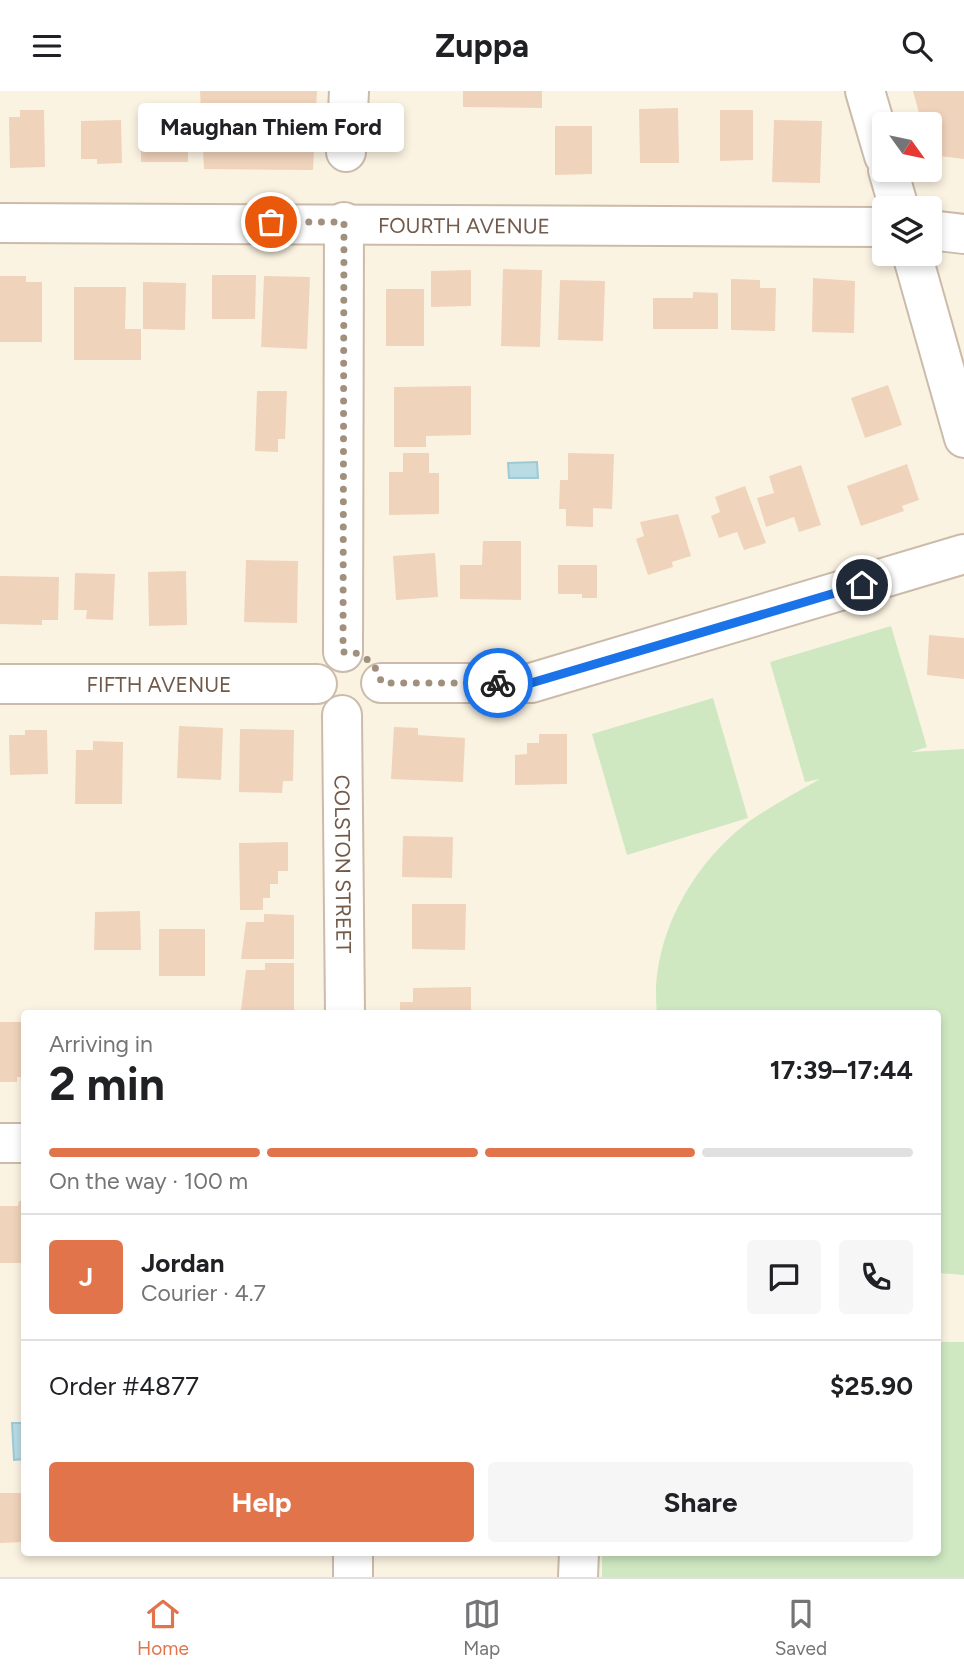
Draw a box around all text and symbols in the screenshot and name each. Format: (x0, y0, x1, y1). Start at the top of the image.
icon: menu (28, 27, 66, 65)
text: Zuppa (435, 27, 529, 65)
icon: search (898, 27, 936, 65)
callout: Maughan Thiem Ford (138, 103, 404, 152)
north arrow (872, 112, 942, 182)
map controls (872, 112, 942, 266)
text: Maughan Thiem Ford (160, 113, 382, 141)
pin (241, 192, 301, 252)
button: layers (872, 196, 942, 266)
icon: bag (252, 203, 290, 241)
street label: FOURTH AVENUE (378, 212, 550, 238)
pin (832, 555, 892, 615)
icon: home (843, 566, 881, 604)
courier (463, 648, 533, 718)
icon: bike (479, 664, 517, 702)
street label: FIFTH AVENUE (87, 672, 231, 697)
street label: COLSTON STREET (330, 774, 357, 954)
text: Arriving in (49, 1030, 153, 1058)
text: 17:39–17:44 (770, 1054, 913, 1086)
text: 2 min (49, 1056, 165, 1112)
text: On the way · 100 m (49, 1167, 248, 1195)
button: chat (747, 1240, 821, 1314)
button: phone (839, 1240, 913, 1314)
text: Jordan (141, 1247, 224, 1279)
text: J (79, 1261, 93, 1293)
text: Courier · 4.7 (141, 1279, 266, 1307)
text: Order #4877 (49, 1370, 199, 1402)
text: $25.90 (830, 1370, 913, 1402)
button: Help (49, 1462, 474, 1542)
button: Share (488, 1462, 913, 1542)
tab: Home (137, 1595, 189, 1660)
tab: Map (463, 1595, 501, 1660)
tab: Saved (775, 1595, 827, 1660)

